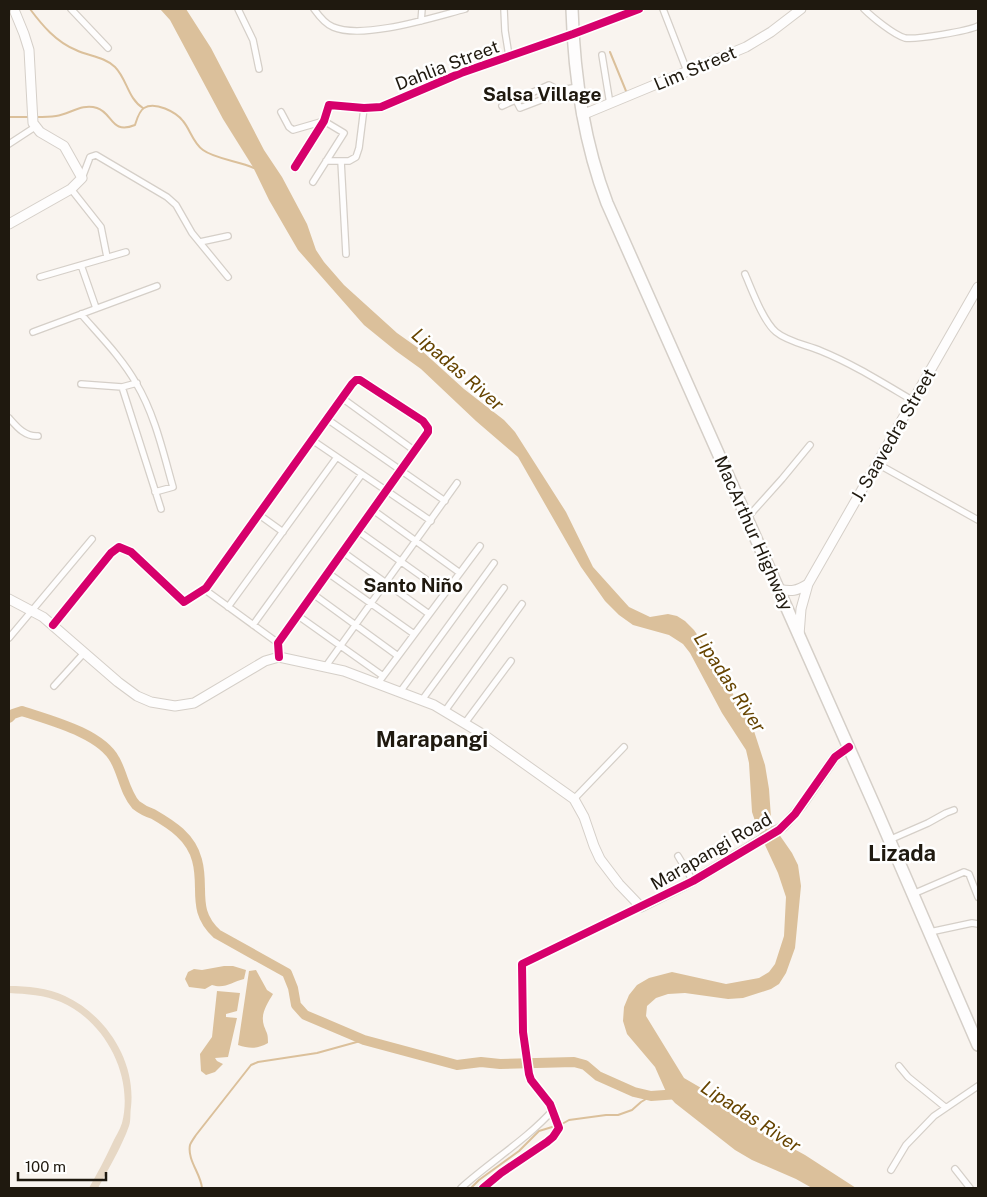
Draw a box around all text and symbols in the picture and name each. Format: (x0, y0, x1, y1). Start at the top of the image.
street label: Dahlia Street (392, 36, 502, 94)
street label: Lim Street (651, 41, 739, 95)
district label: Salsa Village (483, 83, 601, 105)
water label: Lipadas River (408, 323, 509, 415)
street label: J. Saavedra Street (846, 365, 940, 505)
street label: MacArthur Highway (710, 452, 798, 614)
district label: Santo Niño (363, 574, 463, 596)
water label: Lipadas River (690, 628, 771, 737)
district label: Marapangi (376, 726, 488, 752)
street label: Marapangi Road (647, 808, 775, 894)
district label: Lizada (868, 840, 936, 866)
water label: Lipadas River (697, 1076, 806, 1157)
scale bar (18, 1150, 105, 1182)
text: 100 m (25, 1158, 66, 1175)

